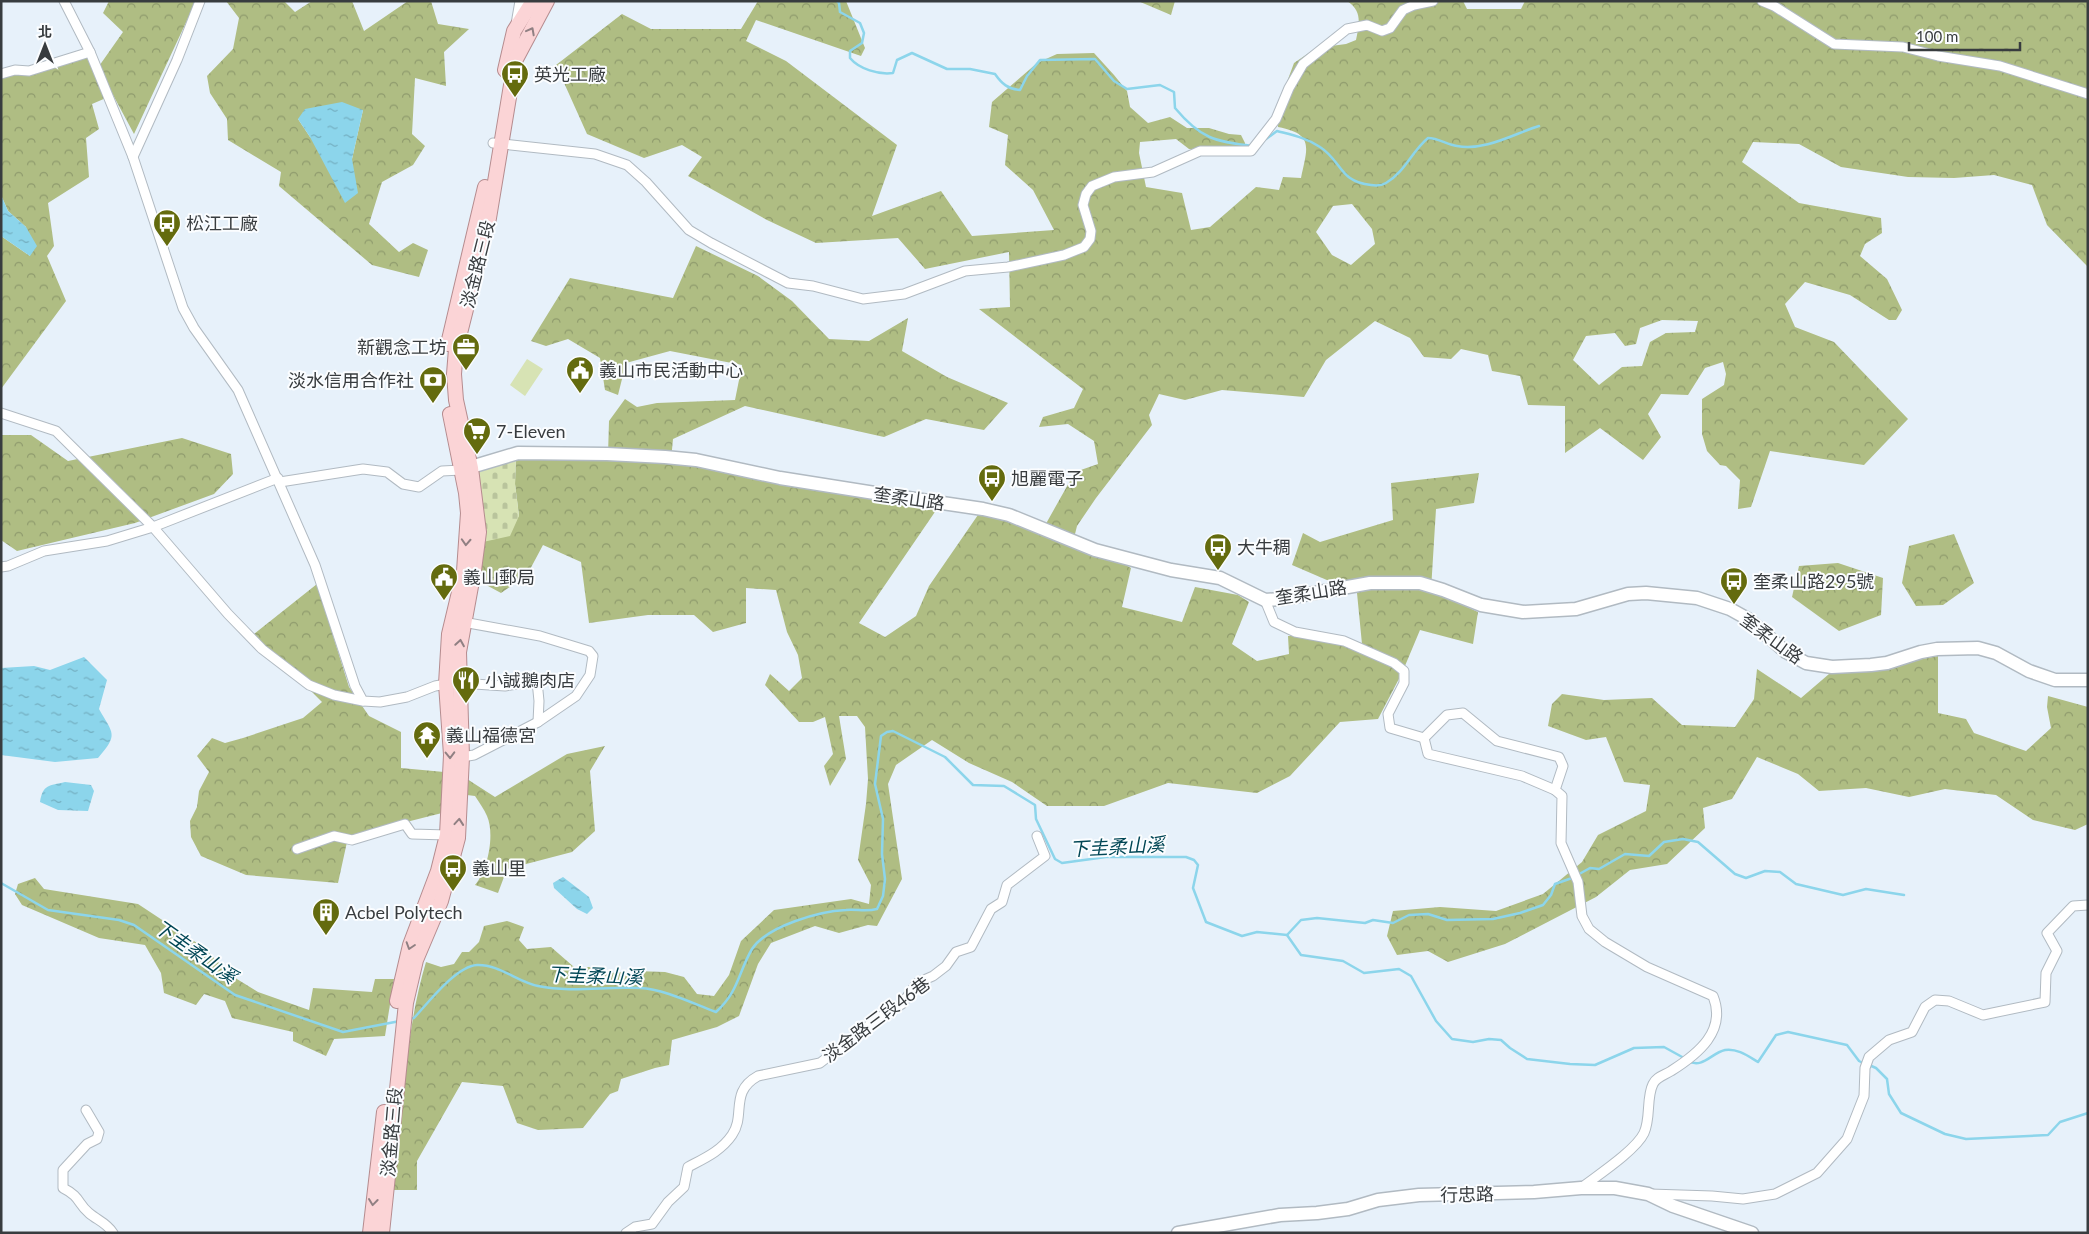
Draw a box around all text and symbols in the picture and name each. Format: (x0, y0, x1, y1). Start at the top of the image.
north arrow (20, 20, 70, 70)
scale bar (1909, 20, 2020, 52)
text: 北 (38, 23, 52, 40)
one-way arrow (525, 27, 535, 36)
text: 100 m (1916, 27, 1958, 45)
bus stop icon: 英光工廠 (500, 59, 530, 98)
place label: 英光工廠 (534, 63, 606, 85)
bus stop icon: 松江工廠 (152, 208, 182, 247)
place label: 松江工廠 (186, 212, 258, 234)
street label: 淡金路三段 (455, 218, 499, 310)
office icon: 新觀念工坊 (451, 332, 481, 371)
place label: 新觀念工坊 (357, 336, 447, 358)
public building icon: 義山市民活動中心 (565, 355, 595, 394)
place label: 義山市民活動中心 (599, 359, 743, 381)
bank icon: 淡水信用合作社 (418, 365, 448, 404)
place label: 淡水信用合作社 (288, 369, 414, 391)
supermarket icon: 7-Eleven (462, 416, 492, 455)
place label: 7-Eleven (496, 420, 566, 442)
bus stop icon: 旭麗電子 (977, 463, 1007, 502)
place label: 旭麗電子 (1011, 467, 1083, 489)
street label: 奎柔山路 (872, 482, 946, 514)
bus stop icon: 大牛稠 (1203, 532, 1233, 571)
place label: 大牛稠 (1237, 536, 1291, 558)
one-way arrow (460, 539, 471, 547)
public building icon: 義山郵局 (429, 562, 459, 601)
place label: 義山郵局 (463, 566, 535, 588)
bus stop icon: 奎柔山路295號 (1719, 566, 1749, 605)
place label: 奎柔山路295號 (1753, 570, 1874, 592)
street label: 奎柔山路 (1274, 576, 1348, 608)
street label: 奎柔山路 (1736, 608, 1808, 668)
one-way arrow (454, 638, 465, 646)
restaurant icon: 小誠鵝肉店 (451, 665, 481, 704)
place label: 小誠鵝肉店 (485, 669, 575, 691)
temple icon: 義山福德宮 (412, 720, 442, 759)
place label: 義山福德宮 (446, 724, 536, 746)
one-way arrow (445, 752, 455, 759)
one-way arrow (453, 818, 464, 826)
water label: 下圭柔山溪 (1069, 832, 1168, 860)
bus stop icon: 義山里 (438, 853, 468, 892)
place label: 義山里 (472, 857, 526, 879)
building icon: Acbel Polytech (311, 897, 341, 936)
place label: Acbel Polytech (345, 901, 463, 923)
water label: 下圭柔山溪 (150, 914, 244, 989)
one-way arrow (405, 942, 415, 950)
water label: 下圭柔山溪 (547, 962, 646, 988)
street label: 淡金路三段46巷 (818, 971, 934, 1067)
street label: 淡金路三段 (376, 1086, 406, 1178)
street label: 行忠路 (1440, 1183, 1494, 1205)
one-way arrow (368, 1198, 379, 1206)

